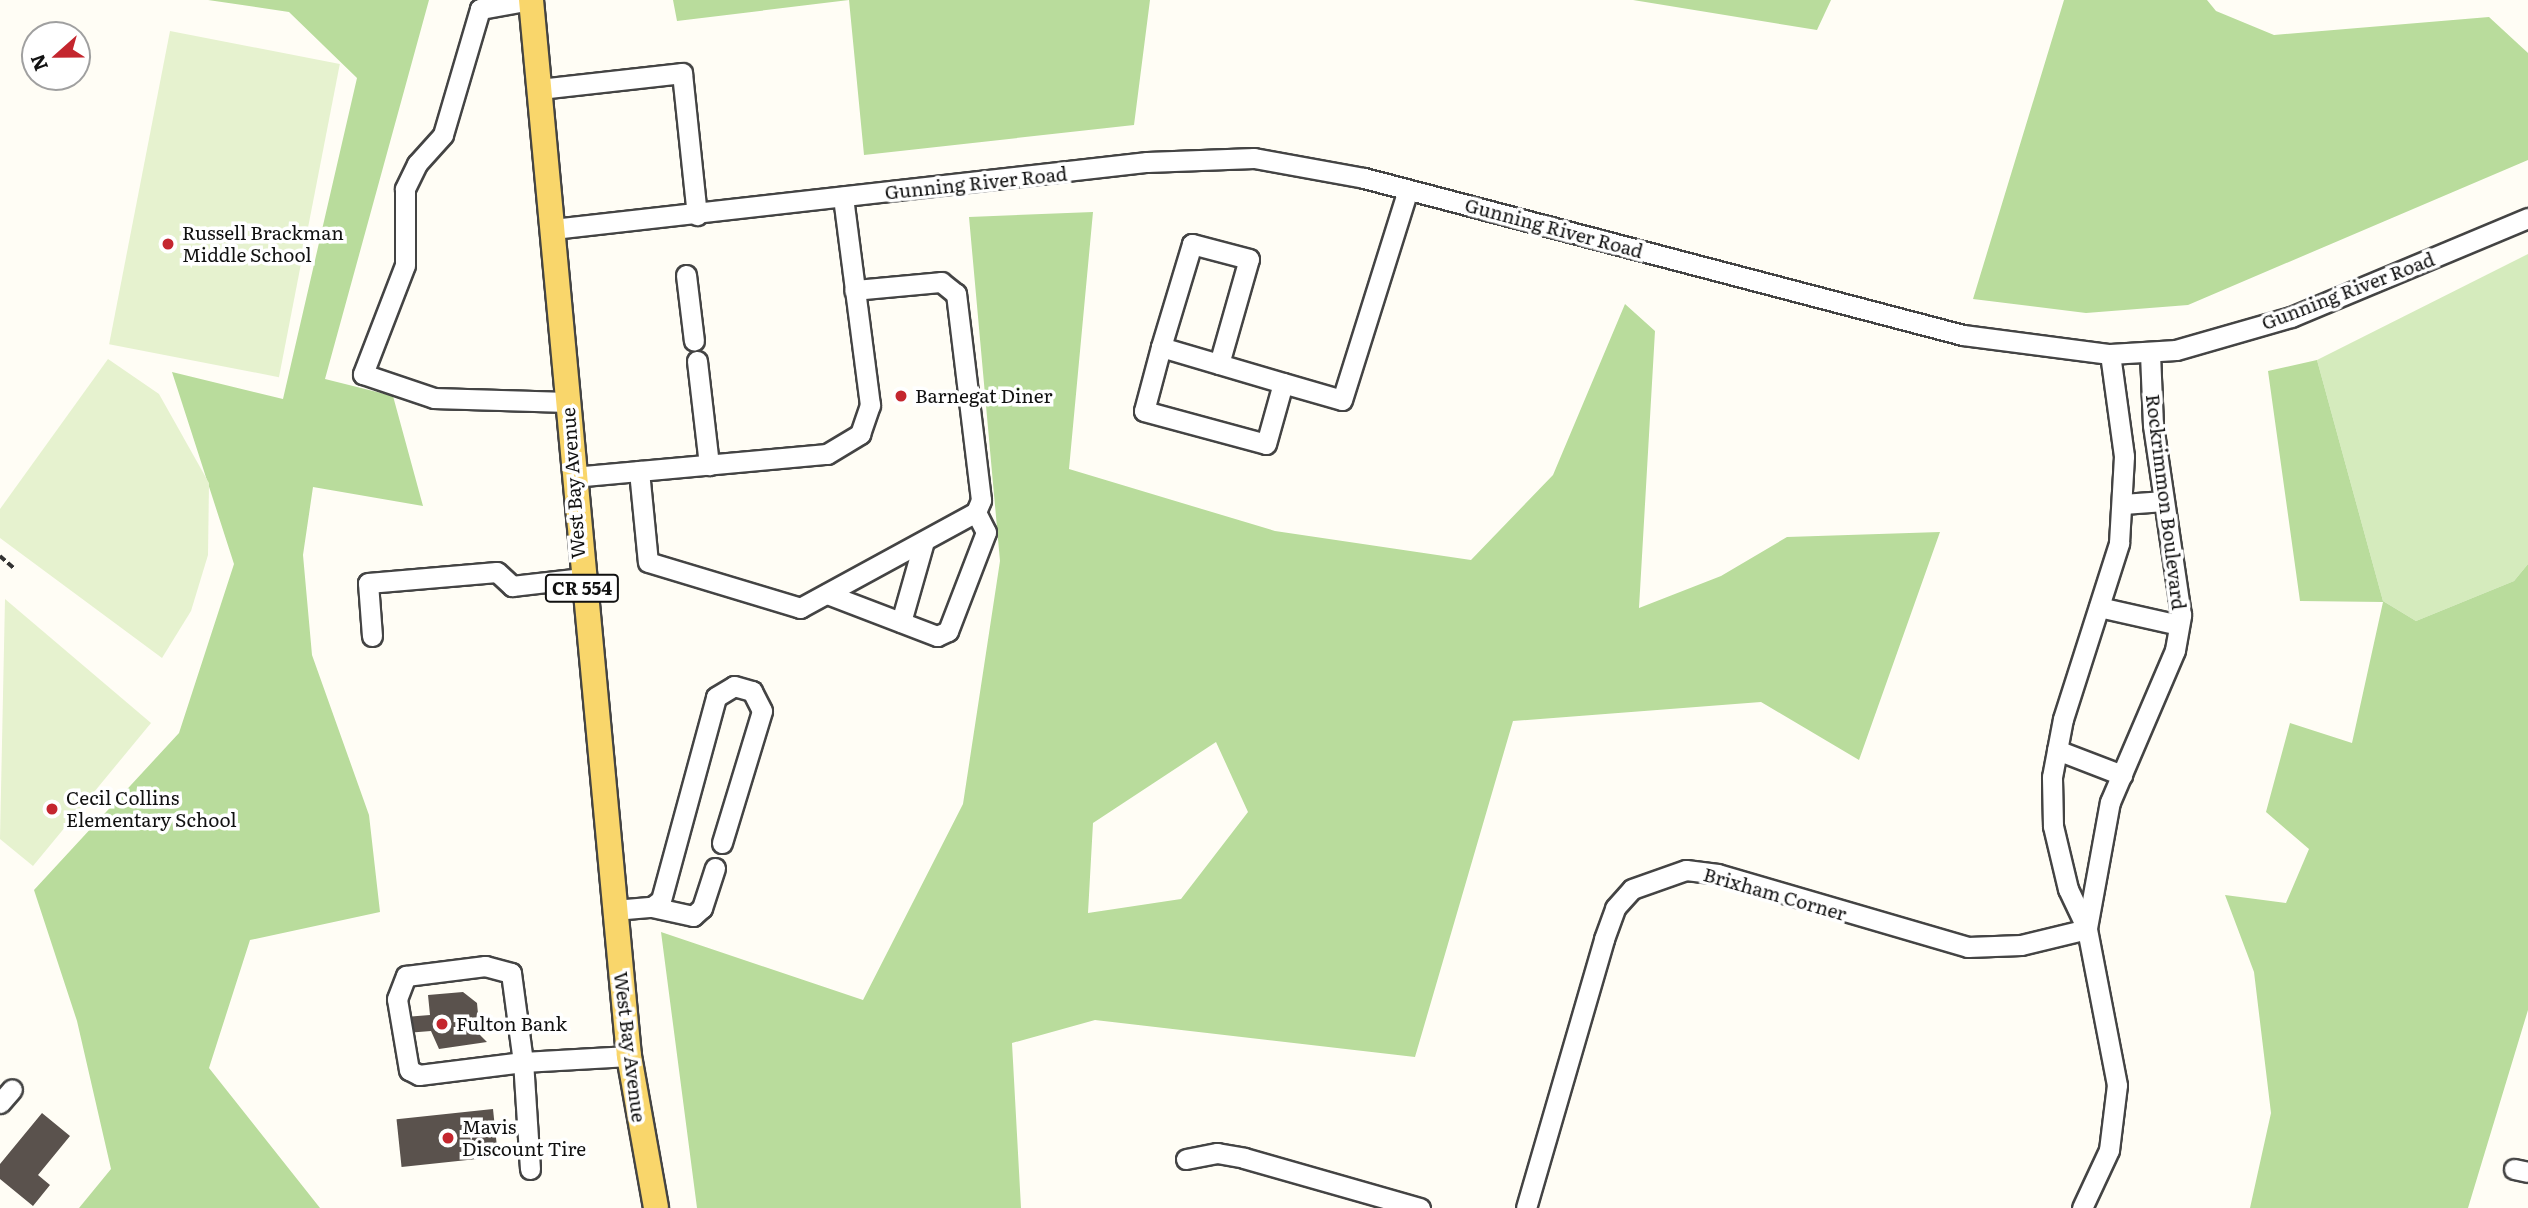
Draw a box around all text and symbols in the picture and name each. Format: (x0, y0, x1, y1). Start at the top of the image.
north arrow (21, 21, 91, 91)
text: N (22, 50, 54, 75)
street label: Gunning River Road (884, 162, 1068, 204)
street label: Gunning River Road (1462, 193, 1646, 263)
place label: Russell Brackman Middle School (182, 222, 344, 266)
marker: Russell Brackman Middle School (160, 236, 176, 252)
street label: Gunning River Road (2258, 247, 2438, 335)
place label: Barnegat Diner (915, 385, 1052, 407)
marker: Barnegat Diner (893, 388, 909, 404)
street label: Rockrimmon Boulevard (2141, 393, 2191, 611)
street label: West Bay Avenue (556, 407, 590, 559)
road number: CR 554 (544, 574, 620, 602)
place label: Cecil Collins Elementary School (66, 787, 237, 831)
marker: Cecil Collins Elementary School (44, 801, 60, 817)
street label: Brixham Corner (1701, 863, 1849, 925)
street label: West Bay Avenue (609, 970, 651, 1124)
place label: Fulton Bank (456, 1013, 567, 1035)
marker: Fulton Bank (434, 1016, 450, 1032)
place label: Mavis Discount Tire (462, 1116, 586, 1160)
marker: Mavis Discount Tire (440, 1130, 456, 1146)

